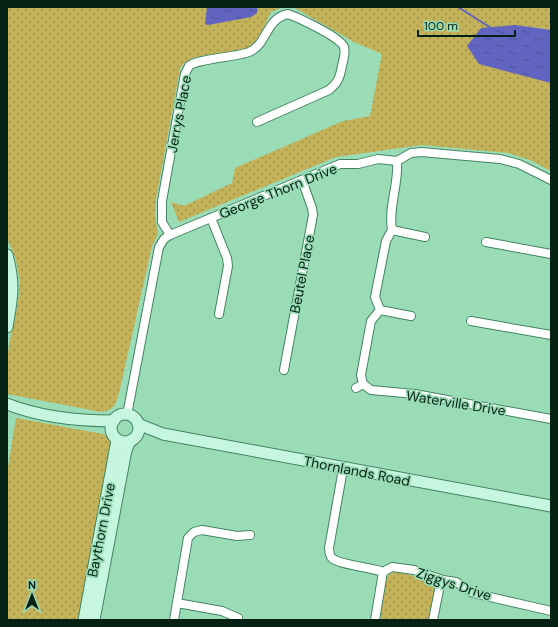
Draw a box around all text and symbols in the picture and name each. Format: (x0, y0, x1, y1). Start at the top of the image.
scale bar (418, 12, 515, 38)
text: 100 m (424, 18, 458, 34)
street label: Jerrys Place (163, 74, 195, 154)
street label: George Thorn Drive (216, 159, 340, 223)
street label: Beutel Place (286, 233, 318, 315)
street label: Waterville Drive (405, 386, 507, 420)
street label: Thornlands Road (302, 452, 412, 490)
street label: Baythorn Drive (83, 481, 119, 579)
street label: Ziggys Drive (414, 563, 494, 605)
north arrow (12, 575, 52, 615)
text: N (28, 578, 36, 592)

